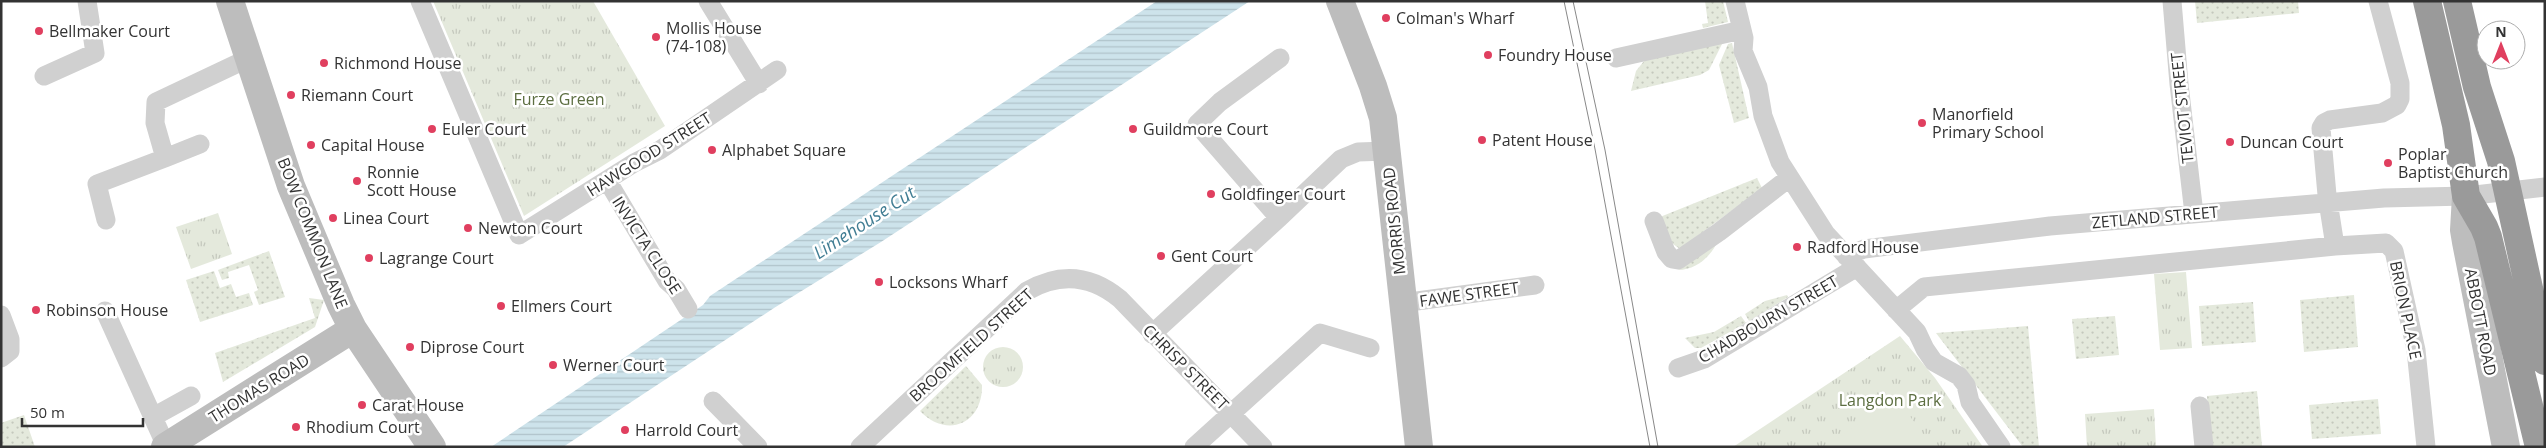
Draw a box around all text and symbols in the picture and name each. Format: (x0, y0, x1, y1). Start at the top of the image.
place label: Colman's Wharf (1396, 7, 1516, 29)
marker: Colman's Wharf (1380, 12, 1392, 24)
place label: Mollis House (74-108) (666, 17, 762, 57)
place label: Bellmaker Court (49, 20, 170, 42)
north arrow (2476, 20, 2526, 70)
text: N (2495, 22, 2507, 41)
marker: Bellmaker Court (33, 25, 45, 37)
marker: Mollis House (74-108) (650, 31, 662, 43)
place label: Foundry House (1498, 44, 1612, 66)
marker: Foundry House (1482, 49, 1494, 61)
street label: TEVIOT STREET (2165, 51, 2199, 164)
place label: Richmond House (334, 52, 461, 74)
marker: Richmond House (318, 57, 330, 69)
place label: Riemann Court (301, 84, 413, 106)
park label: Furze Green (513, 88, 605, 110)
marker: Riemann Court (285, 89, 297, 101)
place label: Manorfield Primary School (1932, 103, 2044, 143)
street label: HAWGOOD STREET (583, 107, 716, 201)
marker: Manorfield Primary School (1916, 117, 1928, 129)
place label: Euler Court (442, 118, 526, 140)
place label: Guildmore Court (1143, 118, 1268, 140)
marker: Euler Court (426, 123, 438, 135)
marker: Guildmore Court (1127, 123, 1139, 135)
place label: Patent House (1492, 129, 1593, 151)
place label: Duncan Court (2240, 131, 2344, 153)
place label: Capital House (321, 134, 424, 156)
marker: Patent House (1476, 134, 1488, 146)
marker: Duncan Court (2224, 136, 2236, 148)
marker: Capital House (305, 139, 317, 151)
place label: Alphabet Square (722, 139, 846, 161)
place label: Poplar Baptist Church (2398, 143, 2508, 183)
marker: Alphabet Square (706, 144, 718, 156)
street label: BOW COMMON LANE (273, 154, 353, 312)
marker: Poplar Baptist Church (2382, 157, 2394, 169)
place label: Ronnie Scott House (367, 161, 456, 201)
street label: MORRIS ROAD (1377, 166, 1411, 276)
marker: Ronnie Scott House (351, 175, 363, 187)
water label: Limehouse Cut (808, 179, 920, 264)
place label: Goldfinger Court (1221, 183, 1346, 205)
marker: Goldfinger Court (1205, 188, 1217, 200)
street label: INVICTA CLOSE (607, 192, 687, 298)
street label: ZETLAND STREET (2091, 200, 2219, 234)
place label: Linea Court (343, 207, 429, 229)
marker: Linea Court (327, 212, 339, 224)
place label: Newton Court (478, 217, 583, 239)
marker: Newton Court (462, 222, 474, 234)
place label: Radford House (1807, 236, 1919, 258)
marker: Radford House (1791, 241, 1803, 253)
place label: Gent Court (1171, 245, 1253, 267)
place label: Lagrange Court (379, 247, 494, 269)
marker: Gent Court (1155, 250, 1167, 262)
marker: Lagrange Court (363, 252, 375, 264)
street label: BRION PLACE (2385, 259, 2427, 361)
street label: ABBOTT ROAD (2460, 266, 2502, 378)
street label: CHADBOURN STREET (1694, 270, 1842, 368)
place label: Locksons Wharf (889, 271, 1009, 293)
marker: Locksons Wharf (873, 276, 885, 288)
street label: FAWE STREET (1418, 276, 1520, 312)
street label: BROOMFIELD STREET (904, 283, 1038, 406)
place label: Ellmers Court (511, 295, 612, 317)
place label: Robinson House (46, 299, 168, 321)
marker: Ellmers Court (495, 300, 507, 312)
marker: Robinson House (30, 304, 42, 316)
street label: CHRISP STREET (1138, 319, 1234, 415)
place label: Diprose Court (420, 336, 524, 358)
marker: Diprose Court (404, 341, 416, 353)
street label: THOMAS ROAD (205, 348, 313, 428)
place label: Werner Court (563, 354, 665, 376)
marker: Werner Court (547, 359, 559, 371)
park label: Langdon Park (1839, 389, 1942, 411)
place label: Carat House (372, 394, 464, 416)
scale bar (22, 396, 144, 428)
marker: Carat House (356, 399, 368, 411)
text: 50 m (30, 402, 65, 422)
place label: Rhodium Court (306, 416, 420, 438)
place label: Harrold Court (635, 419, 738, 441)
marker: Rhodium Court (290, 421, 302, 433)
marker: Harrold Court (619, 424, 631, 436)

